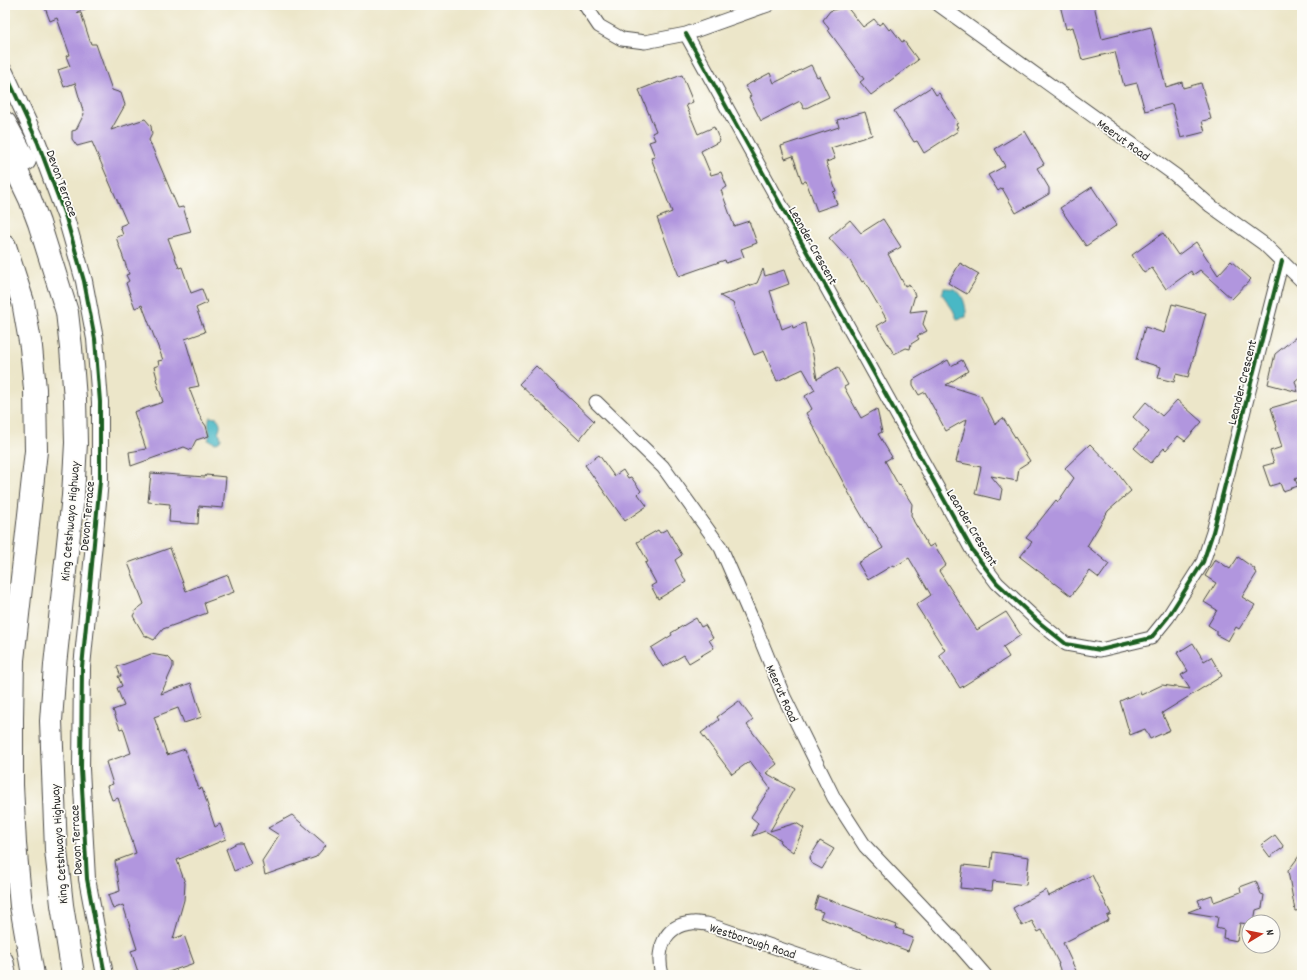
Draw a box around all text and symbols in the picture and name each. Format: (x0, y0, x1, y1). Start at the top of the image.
street label: Meerut Road (1092, 115, 1153, 167)
street label: Devon Terrace (40, 148, 82, 220)
street label: Leander Crescent (782, 204, 841, 289)
street label: Leander Crescent (1224, 338, 1263, 427)
street label: King Cetshwayo Highway (57, 460, 86, 582)
street label: Devon Terrace (76, 480, 101, 552)
street label: Leander Crescent (940, 486, 1001, 571)
street label: Meerut Road (760, 662, 802, 726)
street label: King Cetshwayo Highway (47, 782, 74, 905)
street label: Devon Terrace (66, 804, 89, 875)
north arrow (1241, 914, 1281, 954)
street label: Westborough Road (706, 919, 798, 965)
text: N (1261, 929, 1277, 937)

